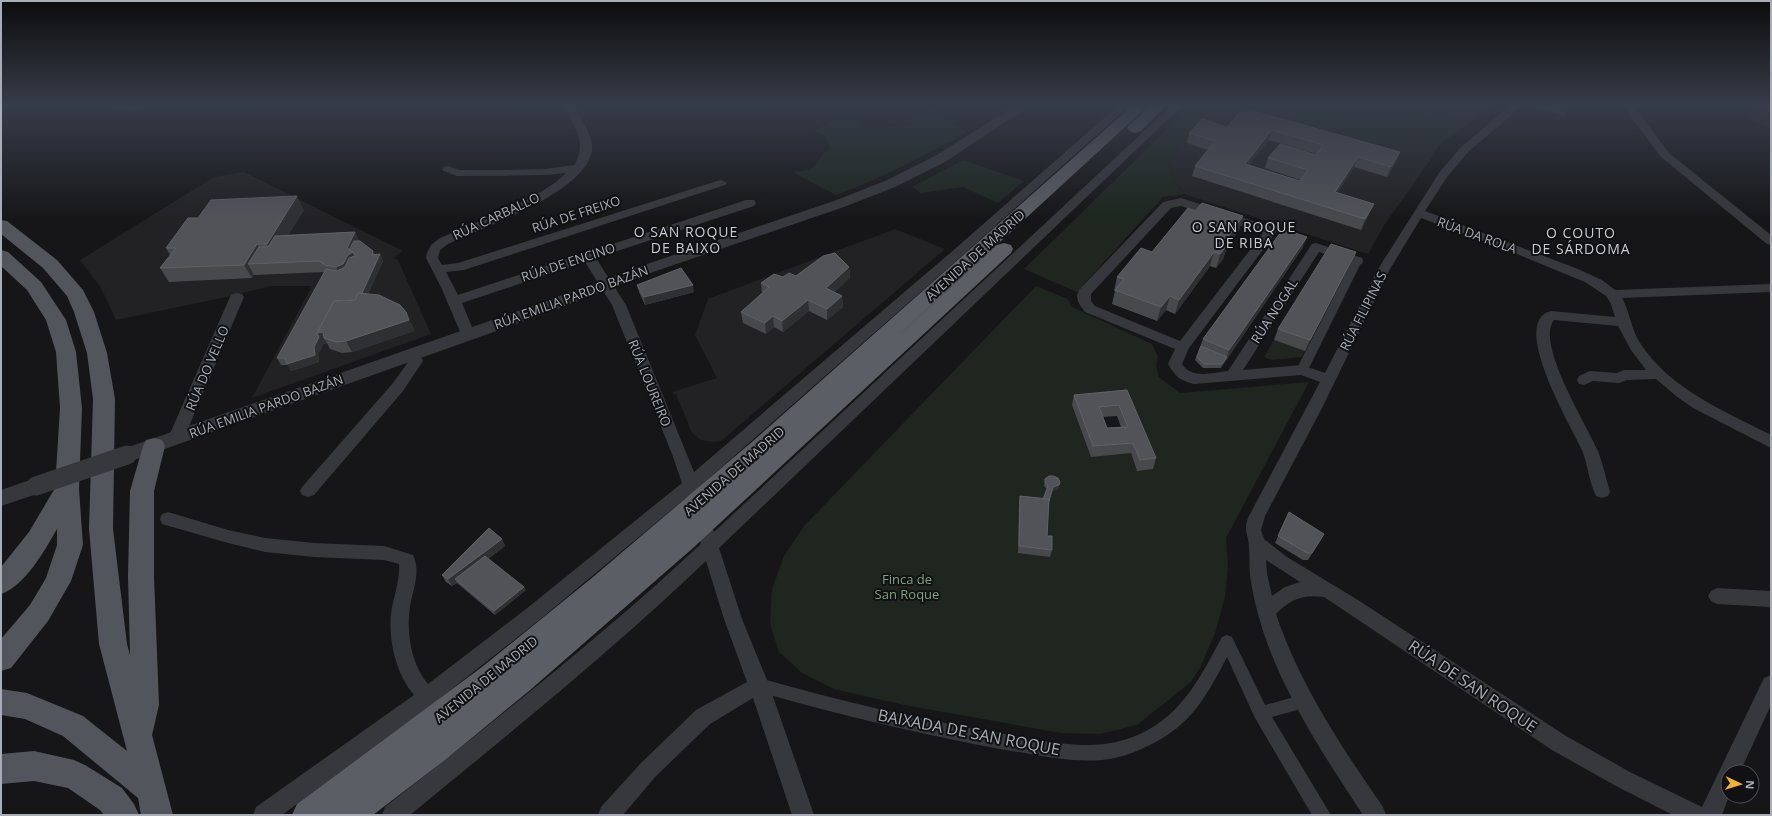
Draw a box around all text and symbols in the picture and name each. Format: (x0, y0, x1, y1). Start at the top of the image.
street label: RÚA CARBALLO (450, 188, 542, 244)
street label: RÚA DE FREIXO (529, 191, 623, 237)
street label: AVENIDA DE MADRID (921, 205, 1029, 305)
street label: RÚA DA ROLA (1435, 212, 1520, 258)
district label: O SAN ROQUE DE RIBA (1192, 217, 1296, 252)
district label: O SAN ROQUE DE BAIXO (634, 222, 738, 257)
district label: O COUTO DE SÁRDOMA (1531, 223, 1631, 258)
street label: RÚA DE ENCINO (519, 238, 617, 286)
street label: RÚA EMILIA PARDO BAZÁN (491, 261, 651, 333)
street label: RÚA FILIPINAS (1335, 268, 1391, 354)
street label: RÚA NOGAL (1246, 275, 1302, 347)
street label: RÚA DO VELLO (181, 323, 233, 413)
street label: RÚA LOUREIRO (624, 337, 676, 429)
street label: RÚA EMILIA PARDO BAZÁN (186, 370, 346, 442)
street label: AVENIDA DE MADRID (680, 422, 788, 520)
park label: Finca de San Roque (875, 570, 939, 603)
street label: AVENIDA DE MADRID (431, 632, 541, 726)
street label: RÚA DE SAN ROQUE (1404, 635, 1542, 737)
street label: BAIXADA DE SAN ROQUE (876, 704, 1062, 760)
north arrow (1720, 764, 1760, 804)
text: N (1743, 780, 1758, 790)

